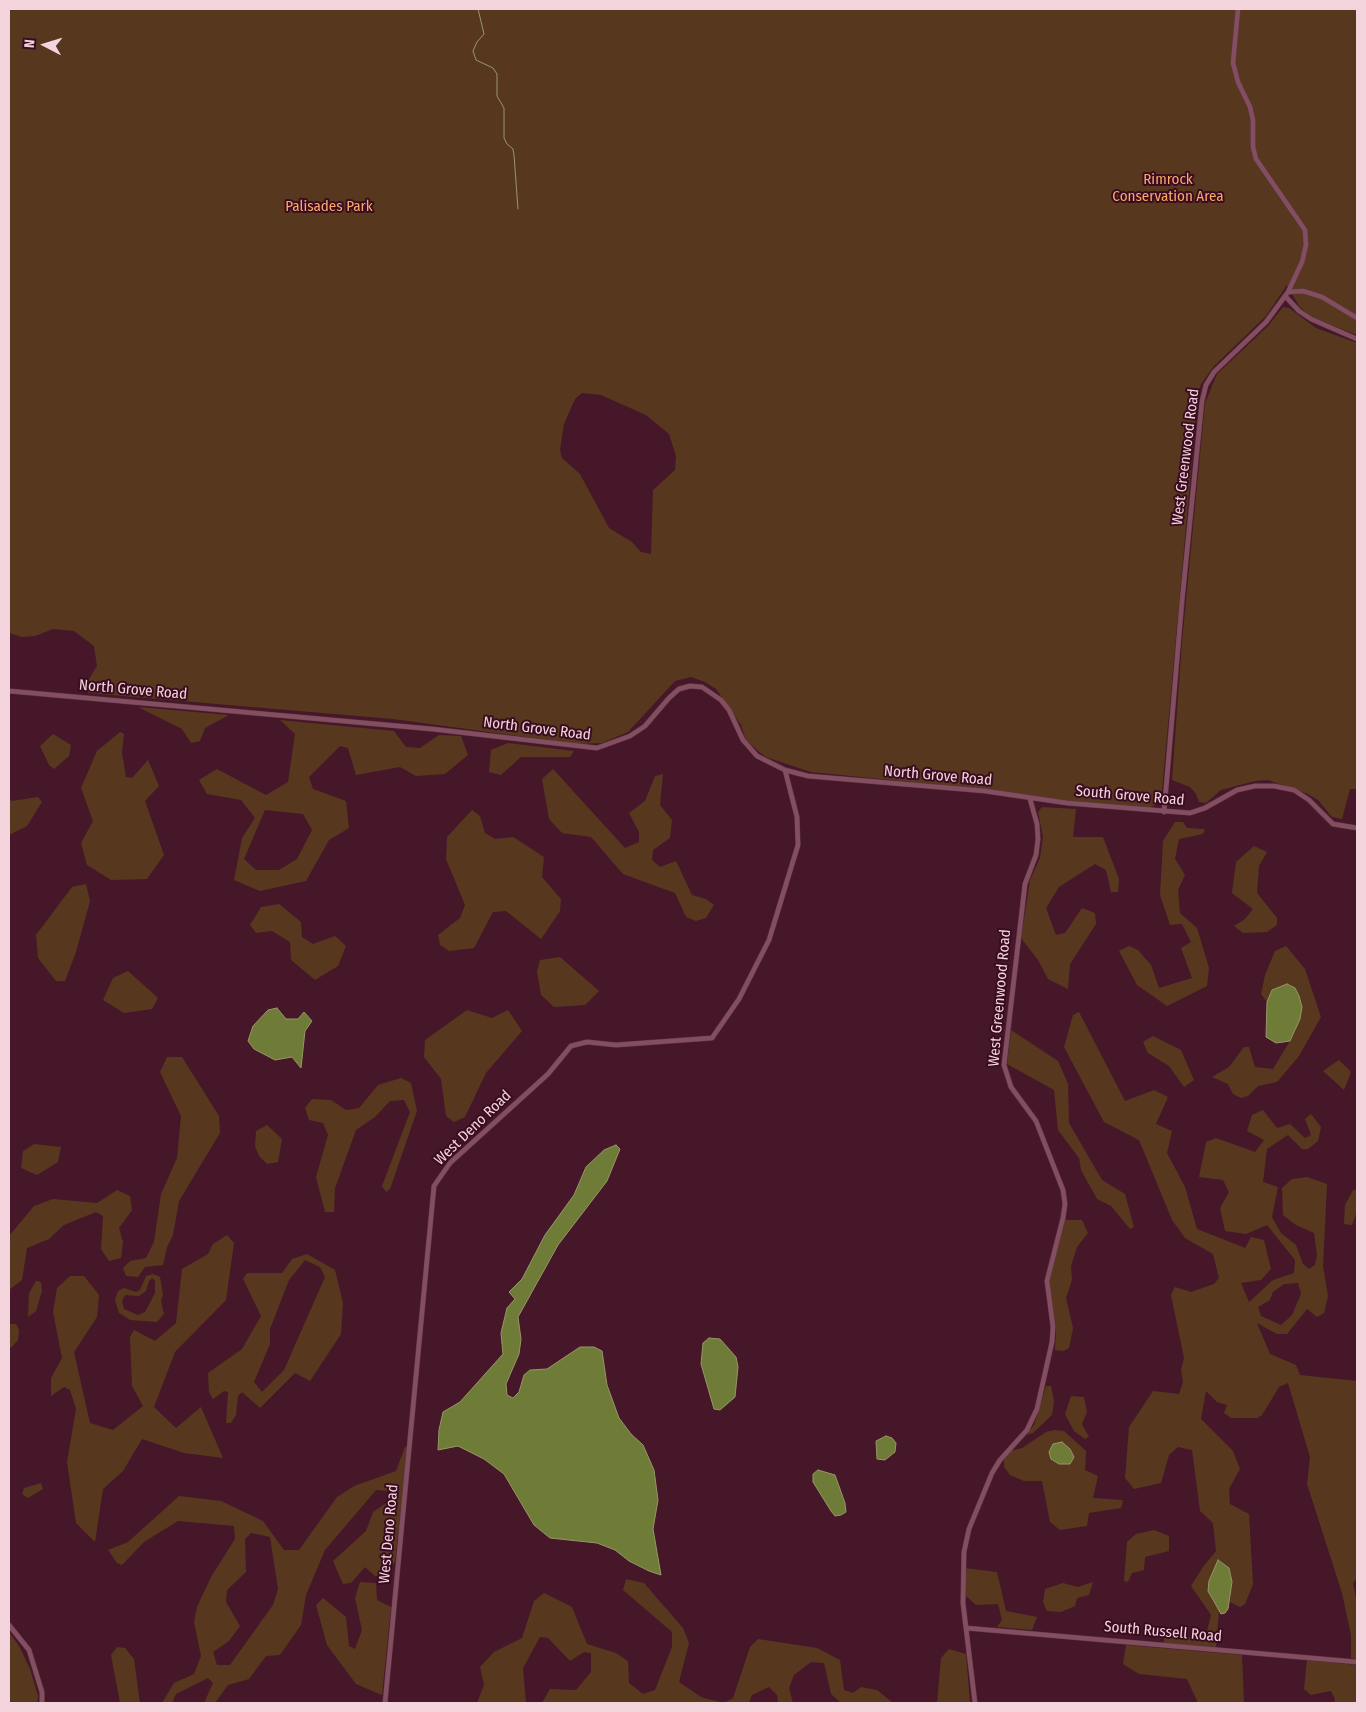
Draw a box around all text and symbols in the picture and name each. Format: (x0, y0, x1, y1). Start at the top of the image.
north arrow (20, 20, 70, 70)
text: N (21, 39, 38, 49)
park label: Rimrock Conservation Area (1112, 171, 1224, 206)
park label: Palisades Park (285, 198, 373, 216)
street label: West Greenwood Road (1169, 388, 1203, 526)
street label: North Grove Road (78, 676, 188, 704)
street label: North Grove Road (482, 713, 592, 745)
street label: North Grove Road (883, 762, 993, 790)
street label: South Grove Road (1075, 782, 1185, 810)
street label: West Greenwood Road (985, 929, 1015, 1067)
street label: West Deno Road (431, 1087, 515, 1169)
street label: West Deno Road (376, 1483, 402, 1585)
street label: South Russell Road (1103, 1618, 1223, 1646)

